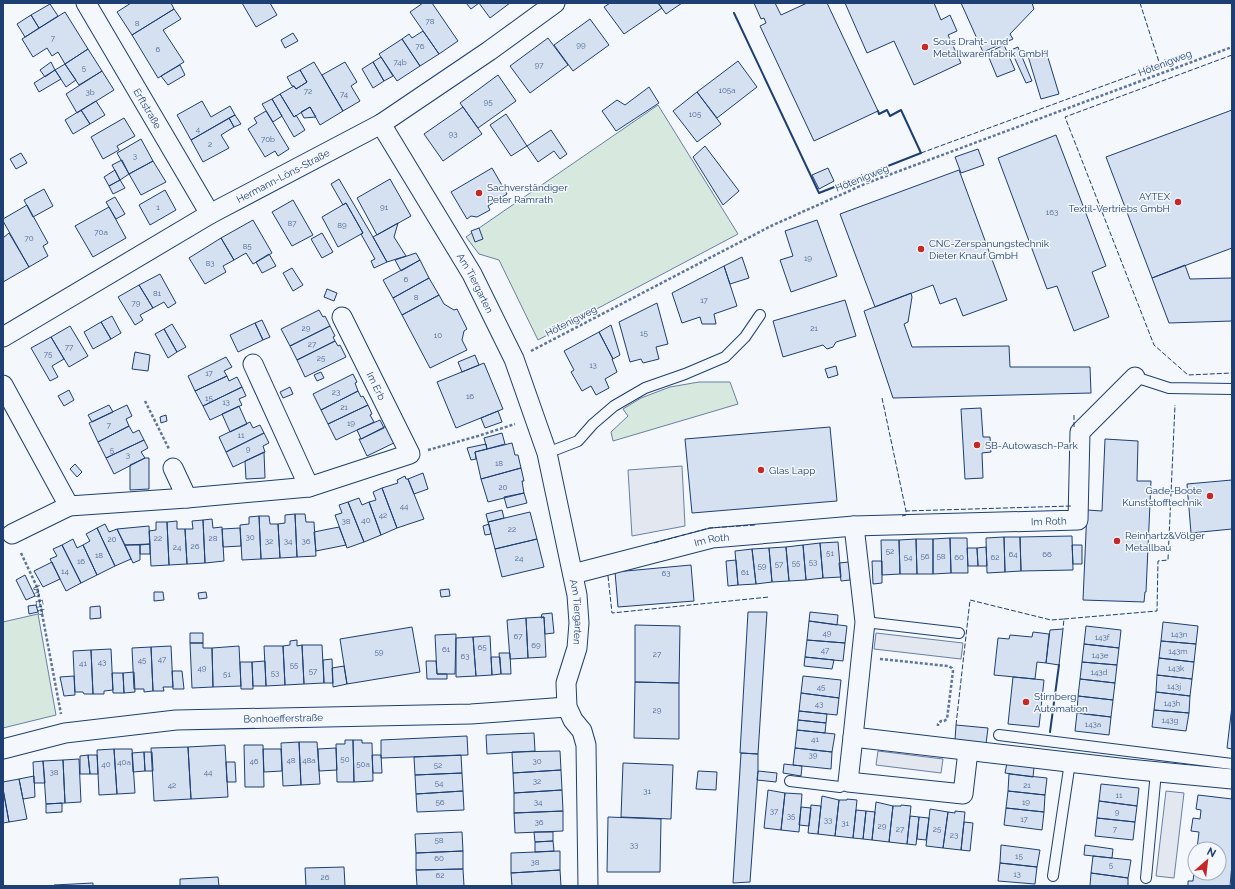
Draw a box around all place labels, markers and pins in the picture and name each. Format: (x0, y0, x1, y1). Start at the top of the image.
place label: Sous Draht- und Metallwarenfabrik GmbH (933, 36, 1048, 59)
marker: Sous Draht- und Metallwarenfabrik GmbH (920, 42, 930, 52)
place label: Sachverständiger Peter Ramrath (487, 182, 568, 205)
marker: Sachverständiger Peter Ramrath (474, 188, 484, 198)
place label: AYTEX Textil-Vertriebs GmbH (1069, 191, 1171, 214)
marker: AYTEX Textil-Vertriebs GmbH (1173, 197, 1183, 207)
place label: CNC-Zerspanungstechnik Dieter Knauf GmbH (929, 238, 1050, 261)
marker: CNC-Zerspanungstechnik Dieter Knauf GmbH (916, 244, 926, 254)
marker: SB-Autowasch-Park (972, 440, 982, 450)
place label: SB-Autowasch-Park (985, 440, 1078, 451)
marker: Glas Lapp (756, 465, 766, 475)
place label: Glas Lapp (769, 465, 815, 476)
place label: Gade-Boote Kunststofftechnik (1122, 485, 1203, 508)
marker: Gade-Boote Kunststofftechnik (1205, 491, 1215, 501)
place label: Reinhartz&Völger Metallbau (1125, 530, 1205, 553)
marker: Reinhartz&Völger Metallbau (1112, 536, 1122, 546)
place label: Stirnberg Automation (1034, 691, 1088, 714)
marker: Stirnberg Automation (1021, 697, 1031, 707)

